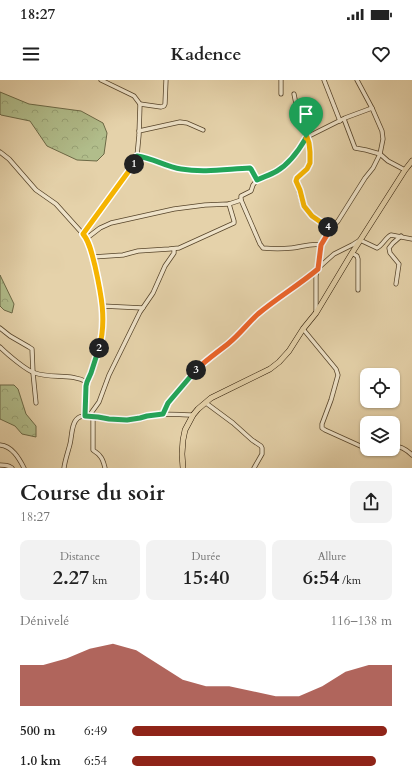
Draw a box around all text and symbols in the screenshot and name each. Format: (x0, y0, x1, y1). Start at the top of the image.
text: 18:27 (20, 4, 55, 24)
text: Kadence (171, 42, 241, 67)
icon: menu (20, 43, 42, 65)
icon: heart (370, 43, 392, 65)
pin (289, 97, 323, 138)
icon: arrive (295, 103, 317, 125)
pin: 1 (124, 154, 144, 174)
text: 1 (131, 156, 137, 171)
pin: 4 (318, 217, 338, 237)
text: 4 (325, 219, 331, 234)
pin: 2 (89, 338, 109, 358)
text: 2 (96, 340, 102, 355)
pin: 3 (186, 360, 206, 380)
text: 3 (193, 362, 199, 377)
map controls (360, 368, 400, 456)
button: locate (360, 368, 400, 408)
button: layers (360, 416, 400, 456)
text: Course du soir (20, 478, 165, 508)
button: share (350, 481, 392, 523)
text: 18:27 (20, 508, 50, 526)
text: Distance (60, 549, 100, 564)
text: Durée (192, 549, 220, 564)
text: Allure (318, 549, 346, 564)
text: 2.27 (53, 564, 89, 591)
text: 15:40 (183, 564, 229, 591)
text: 6:54 (303, 564, 339, 591)
text: km (89, 573, 107, 588)
text: /km (339, 573, 361, 588)
text: Dénivelé (20, 612, 69, 630)
text: 116–138 m (330, 612, 392, 630)
text: 500 m (20, 722, 55, 740)
text: 6:49 (84, 722, 107, 740)
text: 1.0 km (20, 752, 61, 770)
text: 6:54 (84, 752, 107, 770)

